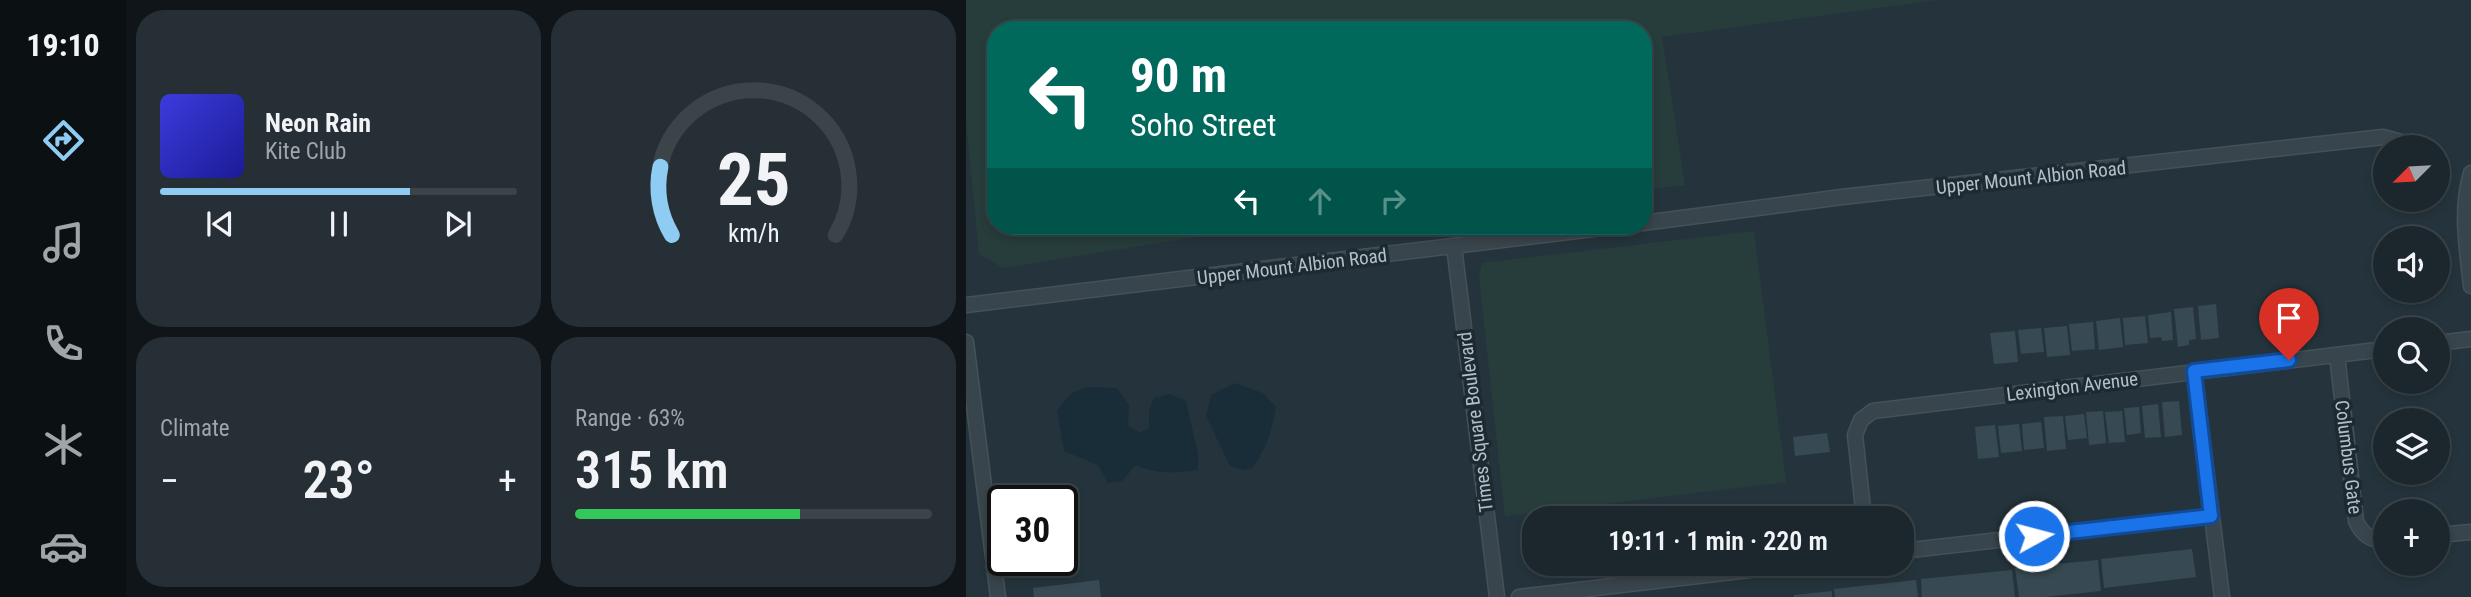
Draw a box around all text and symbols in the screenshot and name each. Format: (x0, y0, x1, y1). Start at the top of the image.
text: 19:10 (26, 26, 100, 64)
text: 90 m (1130, 47, 1227, 104)
icon: left (1015, 49, 1106, 140)
text: Soho Street (1130, 106, 1277, 144)
text: Neon Rain (265, 108, 371, 138)
icon: directions (39, 116, 88, 165)
north arrow (2373, 135, 2450, 212)
map controls (2373, 135, 2450, 576)
text: 25 (717, 137, 790, 223)
text: Kite Club (265, 138, 346, 165)
street label: Upper Mount Albion Road (1935, 156, 2127, 199)
icon: left (1228, 182, 1266, 220)
icon: ahead (1301, 182, 1339, 220)
icon: right (1374, 182, 1412, 220)
icon: previous (201, 205, 239, 243)
icon: pause (320, 205, 358, 243)
icon: next (439, 205, 477, 243)
icon: music (39, 218, 88, 267)
text: km/h (728, 219, 779, 248)
button: sound (2373, 226, 2450, 303)
street label: Upper Mount Albion Road (1196, 243, 1388, 290)
pin (2259, 288, 2319, 360)
icon: arrive (2270, 299, 2308, 337)
button: search (2373, 317, 2450, 394)
icon: phone (39, 319, 88, 368)
street label: Times Square Boulevard (1453, 331, 1498, 513)
street label: Lexington Avenue (2005, 367, 2139, 406)
street label: Columbus Gate (2330, 399, 2367, 515)
text: Range · 63% (575, 405, 685, 432)
button: layers (2373, 408, 2450, 485)
text: Climate (160, 415, 230, 442)
icon: climate (39, 420, 88, 469)
text: 315 km (575, 440, 729, 501)
text: 23° (302, 450, 375, 511)
text: − (160, 459, 179, 503)
text: + (498, 459, 517, 503)
speed limit sign: 30 (987, 485, 1078, 576)
position arrow (1997, 499, 2071, 573)
button: + (2373, 499, 2450, 576)
icon: car (39, 522, 88, 571)
text: 19:11 · 1 min · 220 m (1608, 526, 1828, 556)

